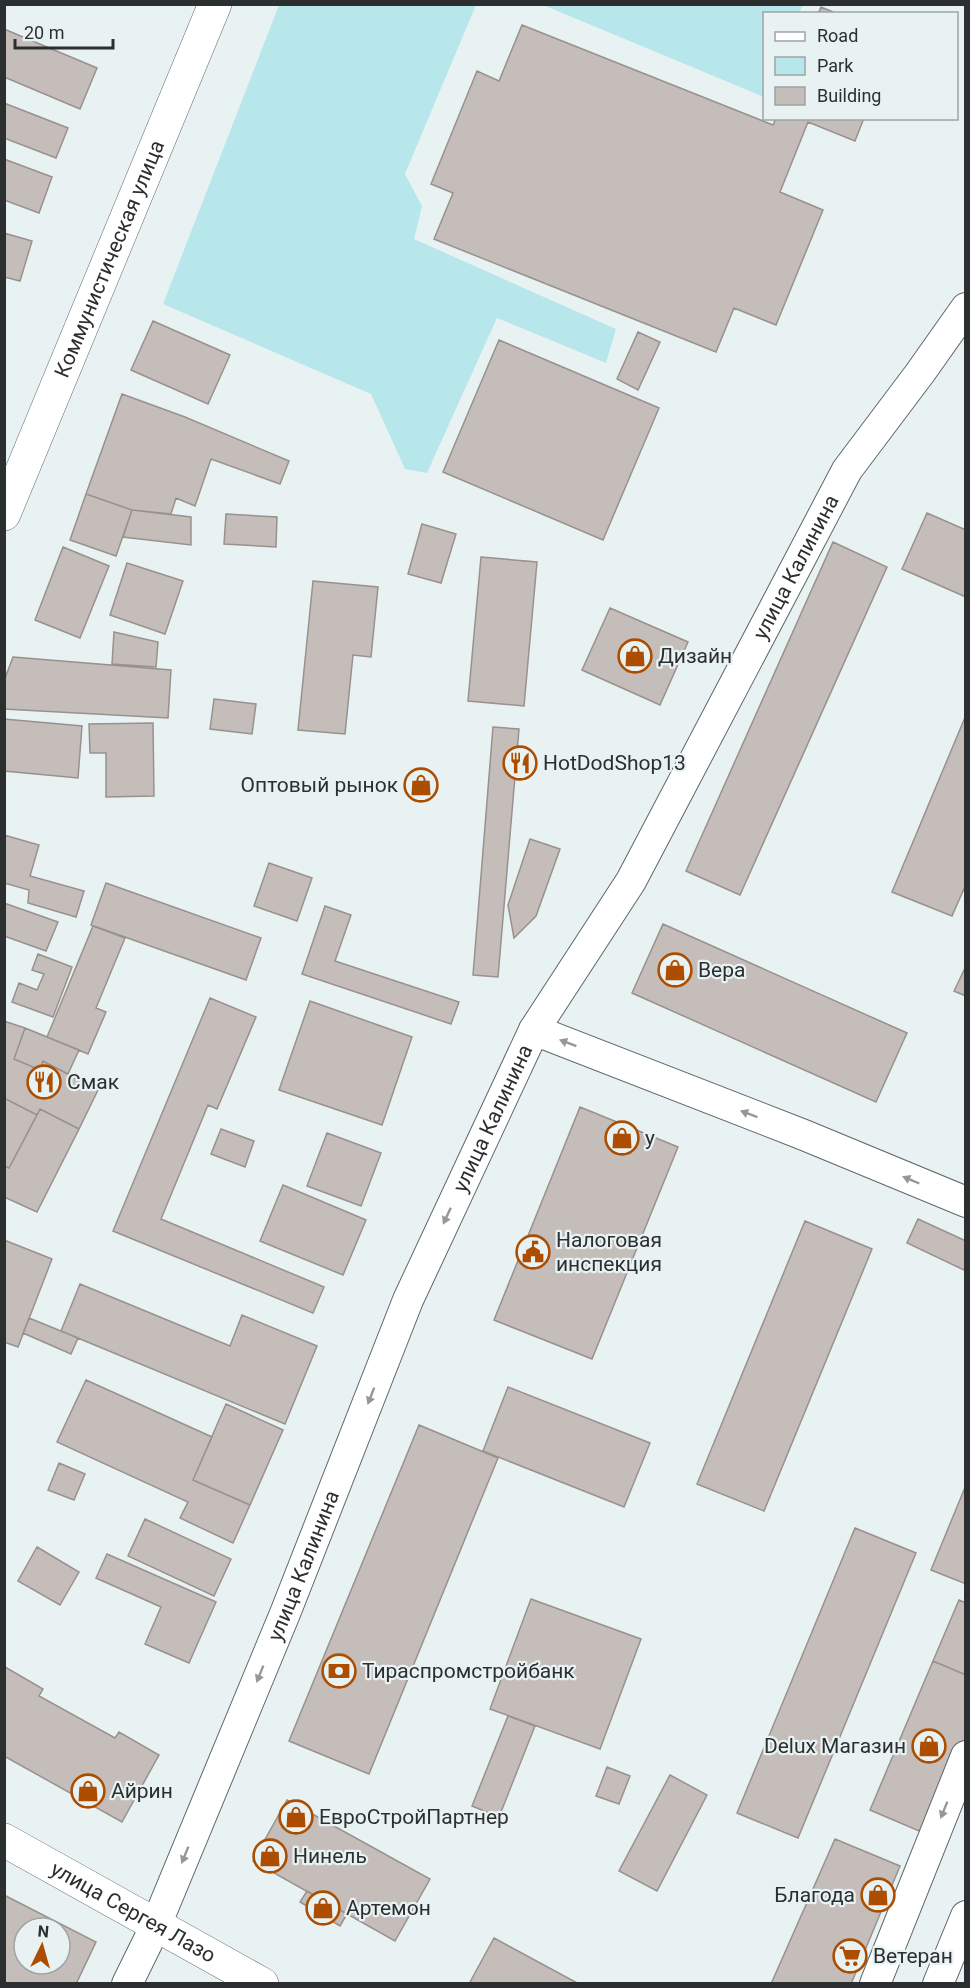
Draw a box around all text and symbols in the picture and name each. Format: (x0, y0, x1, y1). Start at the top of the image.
scale bar (15, 12, 112, 50)
legend (763, 12, 958, 120)
text: 20 m (24, 22, 64, 43)
text: Road (817, 25, 858, 46)
text: Park (817, 55, 854, 76)
text: Building (817, 85, 881, 106)
street label: Коммунистическая улица (50, 137, 169, 381)
street label: улица Калинина (748, 491, 844, 643)
shop icon: Дизайн (617, 638, 653, 674)
place label: Дизайн (658, 644, 732, 668)
restaurant icon: HotDodShop13 (502, 745, 538, 781)
place label: HotDodShop13 (543, 751, 686, 775)
shop icon: Оптовый рынок (403, 767, 439, 803)
place label: Оптовый рынок (241, 773, 399, 797)
shop icon: Вера (657, 952, 693, 988)
place label: Вера (698, 958, 745, 982)
one-way arrow (559, 1038, 577, 1047)
street label: улица Калинина (448, 1041, 537, 1196)
restaurant icon: Смак (26, 1064, 62, 1100)
place label: Смак (67, 1070, 120, 1094)
one-way arrow (740, 1109, 758, 1119)
shop icon: y (604, 1120, 640, 1156)
place label: y (645, 1126, 655, 1150)
one-way arrow (902, 1175, 920, 1185)
one-way arrow (442, 1208, 452, 1226)
place label: Налоговая инспекция (556, 1228, 662, 1276)
public building icon: Налоговая инспекция (515, 1234, 551, 1270)
one-way arrow (366, 1387, 376, 1405)
street label: улица Калинина (263, 1487, 344, 1645)
bank icon: Тираспромстройбанк (321, 1653, 357, 1689)
place label: Тираспромстройбанк (362, 1659, 575, 1683)
one-way arrow (255, 1666, 265, 1684)
shop icon: Delux Магазин (911, 1728, 947, 1764)
place label: Delux Магазин (764, 1734, 906, 1758)
shop icon: Айрин (70, 1773, 106, 1809)
place label: Айрин (111, 1779, 173, 1803)
shop icon: ЕвроСтройПартнер (278, 1799, 314, 1835)
one-way arrow (939, 1801, 948, 1819)
place label: ЕвроСтройПартнер (319, 1805, 509, 1829)
shop icon: Нинель (252, 1838, 288, 1874)
place label: Нинель (293, 1844, 367, 1868)
one-way arrow (180, 1846, 190, 1864)
street label: улица Сергея Лазо (47, 1857, 220, 1968)
shop icon: Благода (860, 1877, 896, 1913)
place label: Благода (774, 1883, 855, 1907)
shop icon: Артемон (305, 1890, 341, 1926)
place label: Артемон (346, 1896, 431, 1920)
north arrow (12, 1916, 72, 1976)
text: N (37, 1922, 50, 1942)
supermarket icon: Ветеран (832, 1938, 868, 1974)
place label: Ветеран (873, 1944, 953, 1968)

